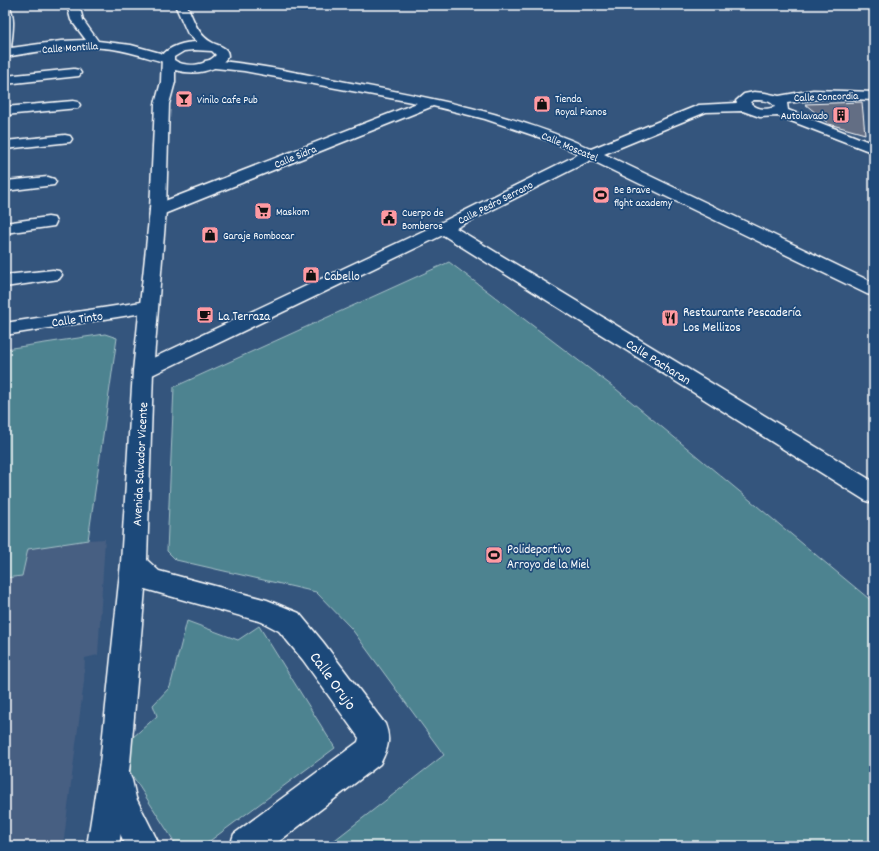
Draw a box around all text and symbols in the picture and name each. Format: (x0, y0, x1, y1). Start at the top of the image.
street label: Calle Montilla (42, 39, 100, 59)
bar icon: Vinilo Cafe Pub (174, 89, 194, 109)
street label: Calle Concordia (794, 89, 859, 107)
place label: Tienda Royal Pianos (555, 92, 607, 121)
place label: Vinilo Cafe Pub (197, 93, 258, 109)
shop icon: Tienda Royal Pianos (532, 94, 552, 114)
building icon: Autolavado (831, 105, 851, 125)
place label: Autolavado (781, 109, 828, 125)
street label: Calle Moscatel (538, 129, 600, 167)
street label: Calle Sidra (272, 142, 320, 174)
street label: Calle Pedro Serrano (455, 178, 536, 230)
place label: Be Brave fight academy (614, 183, 673, 212)
sports icon: Be Brave fight academy (591, 185, 611, 205)
supermarket icon: Maskom (253, 201, 273, 221)
place label: Maskom (276, 205, 309, 221)
place label: Cuerpo de Bomberos (402, 206, 444, 235)
public building icon: Cuerpo de Bomberos (379, 208, 399, 228)
shop icon: Garaje Rombocar (200, 225, 220, 245)
place label: Garaje Rombocar (223, 229, 295, 245)
shop icon: Cabello (301, 265, 321, 285)
place label: Cabello (324, 268, 360, 287)
place label: Restaurante Pescadería Los Mellizos (683, 304, 802, 338)
cafe icon: La Terraza (195, 305, 215, 325)
street label: Calle Tinto (50, 307, 104, 333)
place label: La Terraza (218, 308, 271, 327)
restaurant icon: Restaurante Pescadería Los Mellizos (660, 308, 680, 328)
street label: Calle Pacharan (621, 336, 694, 391)
street label: Avenida Salvador Vicente (129, 401, 154, 527)
place label: Polideportivo Arroyo de la Miel (507, 541, 589, 575)
sports icon: Polideportivo Arroyo de la Miel (484, 545, 504, 565)
street label: Calle Orujo (303, 648, 361, 715)

